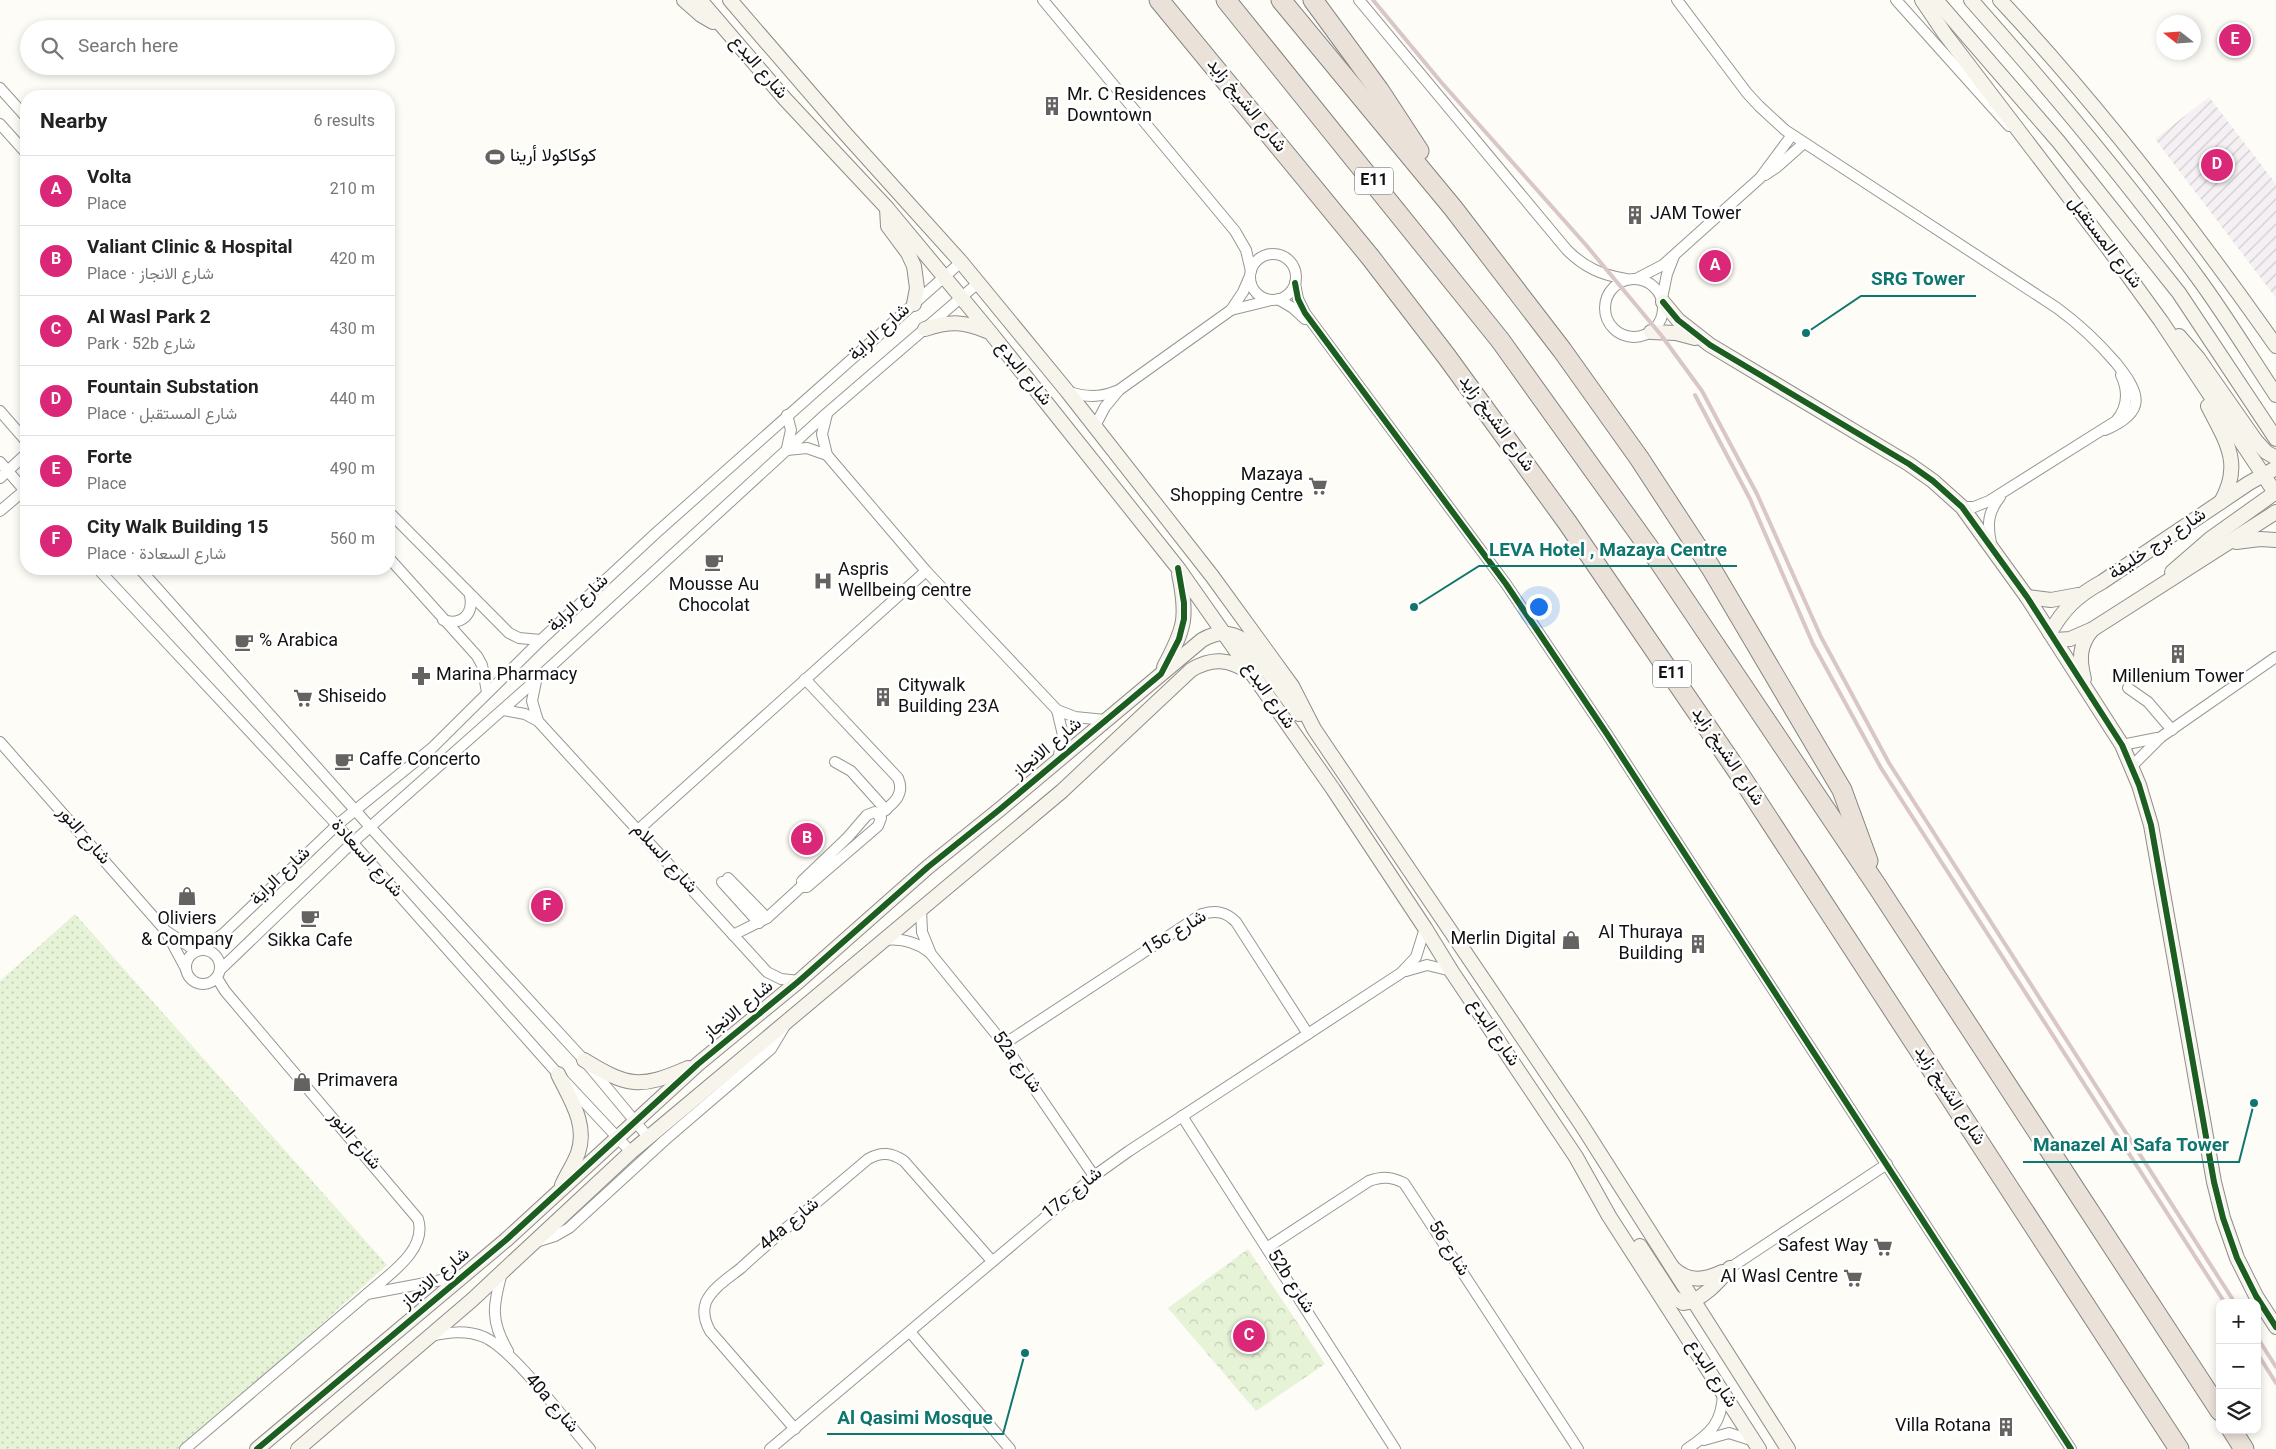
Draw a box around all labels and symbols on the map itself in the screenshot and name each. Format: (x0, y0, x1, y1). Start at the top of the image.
north arrow (2156, 15, 2201, 60)
pin: E (2219, 21, 2251, 59)
street label: شارع البدع (722, 30, 794, 106)
street label: شارع الشيخ زايد (1199, 53, 1293, 159)
place label: Mr. C Residences Downtown (1067, 82, 1206, 131)
building icon: Mr. C Residences Downtown (1041, 95, 1063, 117)
place label: كوكاكولا أرينا (510, 143, 596, 171)
sports icon: كوكاكولا أرينا (484, 146, 506, 168)
pin: D (2201, 146, 2233, 184)
road number: E11 (1355, 168, 1393, 195)
street label: شارع المستقبل (2060, 191, 2148, 295)
place label: JAM Tower (1650, 201, 1741, 229)
building icon: JAM Tower (1624, 204, 1646, 226)
pin: A (1699, 247, 1731, 285)
callout: SRG Tower (1861, 262, 1976, 296)
text: SRG Tower (1871, 266, 1965, 295)
street label: شارع الراية (843, 297, 917, 369)
street label: شارع البدع (988, 335, 1058, 413)
street label: شارع الشيخ زايد (1451, 369, 1541, 479)
place label: Mazaya Shopping Centre (1170, 462, 1303, 511)
supermarket icon: Mazaya Shopping Centre (1307, 475, 1329, 497)
street label: شارع برج خليفة (2103, 502, 2213, 588)
callout: LEVA Hotel , Mazaya Centre (1479, 532, 1737, 566)
text: LEVA Hotel , Mazaya Centre (1489, 537, 1727, 566)
cafe icon: Mousse Au Chocolat (703, 551, 725, 573)
place label: Aspris Wellbeing centre (838, 557, 971, 606)
street label: شارع الراية (542, 568, 616, 640)
hospital icon: Aspris Wellbeing centre (812, 570, 834, 592)
place label: Mousse Au Chocolat (669, 572, 759, 621)
your location (1526, 594, 1552, 620)
place label: % Arabica (259, 628, 338, 656)
cafe icon: % Arabica (233, 631, 255, 653)
building icon: Millenium Tower (2167, 643, 2189, 665)
street label: شارع البدع (1234, 656, 1302, 736)
road number: E11 (1653, 661, 1691, 688)
place label: Marina Pharmacy (436, 662, 578, 690)
place label: Millenium Tower (2112, 664, 2244, 692)
pharmacy icon: Marina Pharmacy (410, 665, 432, 687)
place label: Citywalk Building 23A (898, 673, 1000, 722)
place label: Shiseido (318, 684, 387, 712)
building icon: Citywalk Building 23A (872, 686, 894, 708)
supermarket icon: Shiseido (292, 687, 314, 709)
street label: شارع الشيخ زايد (1683, 702, 1771, 812)
street label: شارع الانجاز (1006, 711, 1089, 787)
place label: Caffe Concerto (359, 747, 481, 775)
cafe icon: Caffe Concerto (333, 750, 355, 772)
street label: شارع النور (49, 799, 117, 872)
street label: شارع السعادة (323, 813, 409, 905)
street label: شارع السلام (624, 817, 704, 901)
pin: B (791, 820, 823, 858)
street label: شارع الراية (244, 841, 318, 913)
shop icon: Oliviers & Company (176, 885, 198, 907)
pin: F (531, 887, 563, 925)
street label: 15c شارع (1137, 904, 1213, 964)
place label: Oliviers & Company (141, 906, 234, 955)
cafe icon: Sikka Cafe (299, 907, 321, 929)
place label: Al Thuraya Building (1598, 920, 1683, 969)
place label: Merlin Digital (1450, 926, 1556, 954)
place label: Sikka Cafe (267, 928, 353, 956)
shop icon: Merlin Digital (1560, 929, 1582, 951)
building icon: Al Thuraya Building (1687, 933, 1709, 955)
street label: شارع الانجاز (697, 974, 780, 1049)
street label: شارع البدع (1460, 993, 1526, 1073)
street label: 52a شارع (984, 1026, 1048, 1100)
street label: شارع الشيخ زايد (1906, 1040, 1992, 1152)
place label: Primavera (317, 1068, 398, 1096)
shop icon: Primavera (291, 1071, 313, 1093)
street label: شارع النور (320, 1104, 387, 1177)
callout: Manazel Al Safa Tower (2023, 1128, 2239, 1162)
text: Manazel Al Safa Tower (2033, 1132, 2229, 1161)
street label: 17c شارع (1037, 1161, 1109, 1227)
street label: 44a شارع (754, 1191, 826, 1259)
street label: شارع 56 (1420, 1216, 1476, 1282)
place label: Safest Way (1778, 1233, 1868, 1261)
supermarket icon: Safest Way (1872, 1236, 1894, 1258)
street label: شارع الانجاز (394, 1241, 477, 1317)
street label: 52b شارع (1259, 1244, 1321, 1320)
place label: Al Wasl Centre (1721, 1264, 1838, 1292)
supermarket icon: Al Wasl Centre (1842, 1267, 1864, 1289)
pin: C (1233, 1317, 1265, 1355)
street label: شارع البدع (1678, 1334, 1744, 1414)
street label: 40a شارع (517, 1368, 585, 1440)
callout: Al Qasimi Mosque (827, 1400, 1003, 1434)
text: Al Qasimi Mosque (837, 1405, 993, 1434)
place label: Villa Rotana (1895, 1413, 1991, 1441)
building icon: Villa Rotana (1995, 1416, 2017, 1438)

